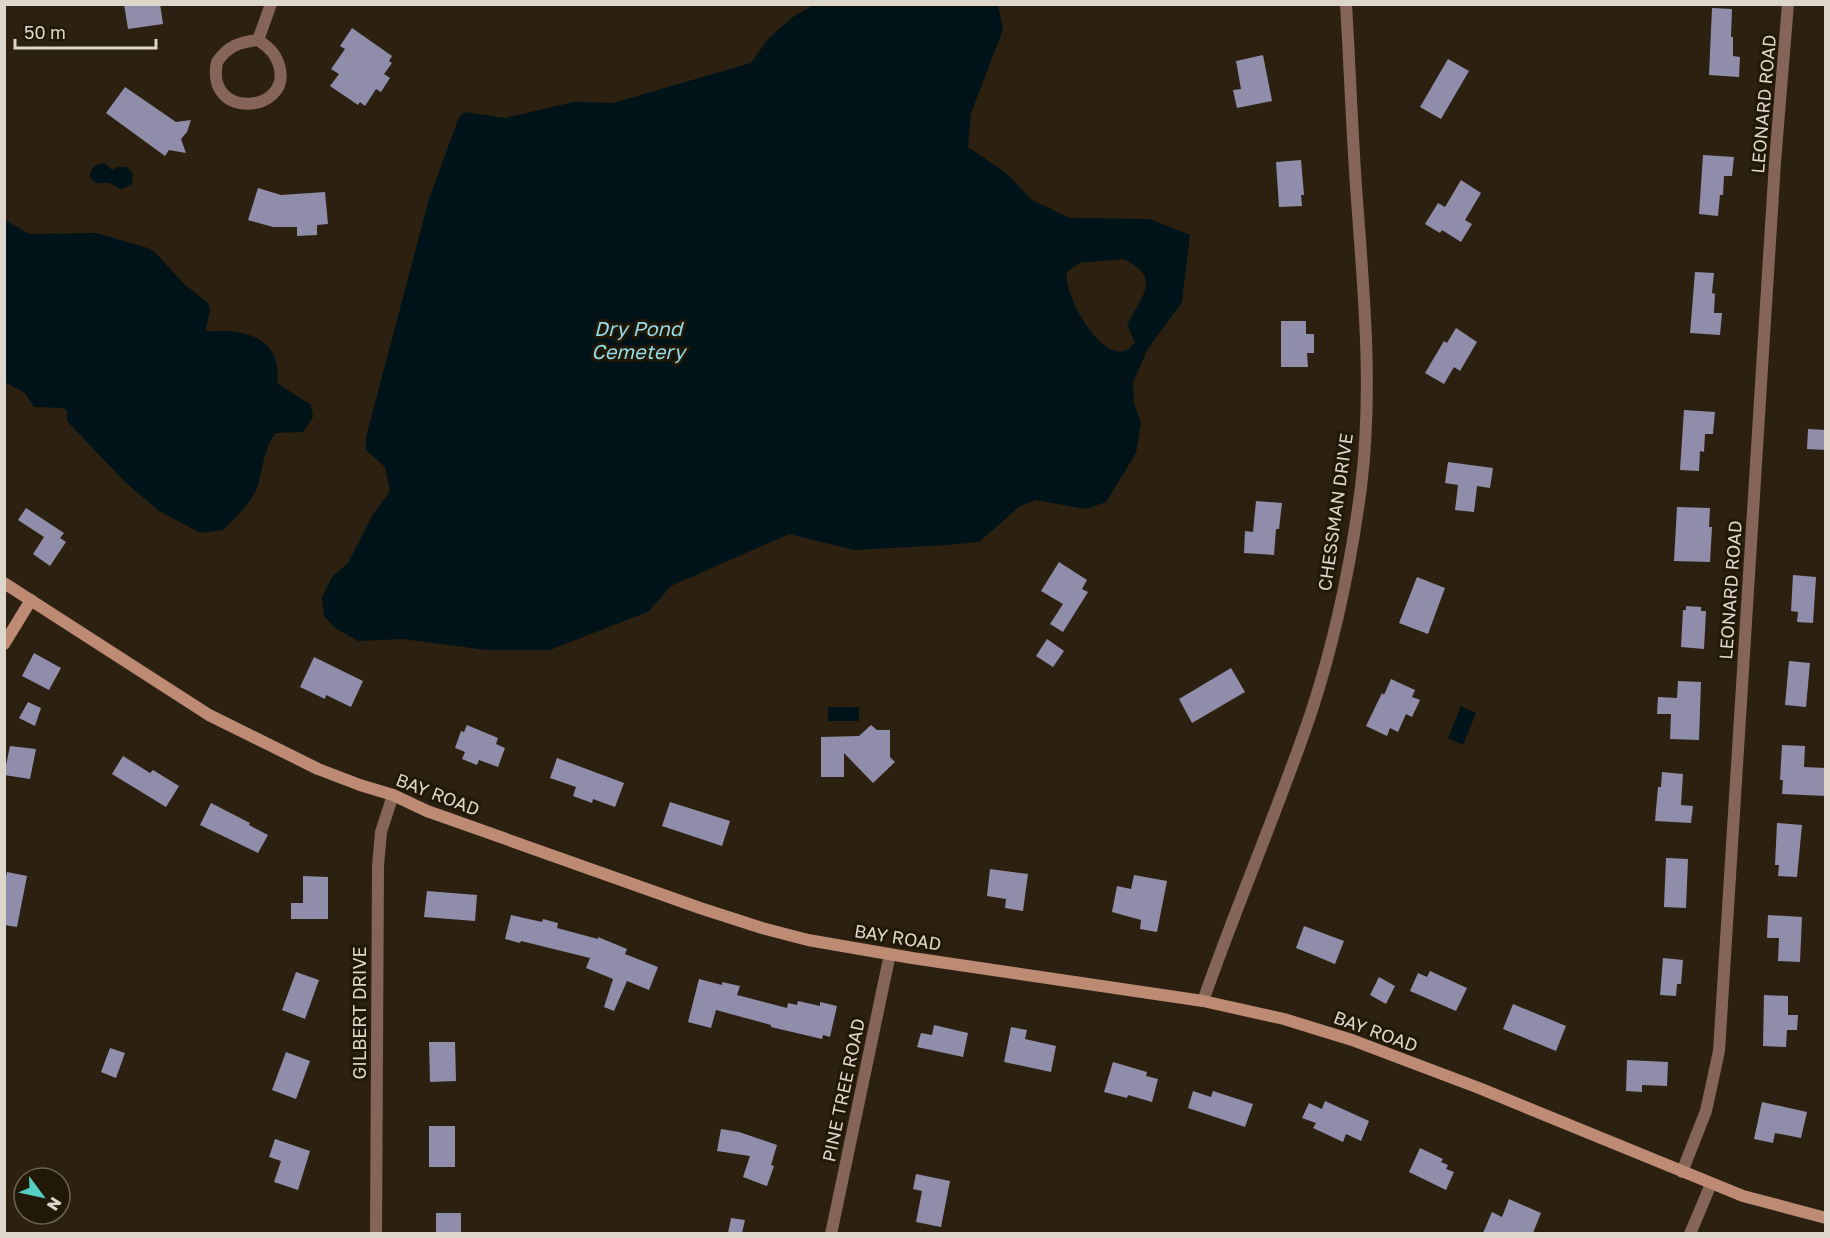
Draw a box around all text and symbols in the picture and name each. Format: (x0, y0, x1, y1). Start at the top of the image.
scale bar (15, 12, 156, 50)
text: 50 m (24, 21, 66, 43)
street label: LEONARD ROAD (1746, 34, 1780, 174)
water label: Dry Pond Cemetery (591, 316, 688, 364)
street label: CHESSMAN DRIVE (1313, 432, 1357, 592)
street label: LEONARD ROAD (1714, 520, 1746, 660)
street label: BAY ROAD (393, 768, 483, 820)
street label: BAY ROAD (853, 919, 943, 955)
street label: GILBERT DRIVE (348, 947, 370, 1079)
street label: BAY ROAD (1331, 1006, 1421, 1056)
street label: PINE TREE ROAD (817, 1016, 869, 1164)
north arrow (12, 1166, 72, 1226)
text: N (43, 1194, 66, 1215)

